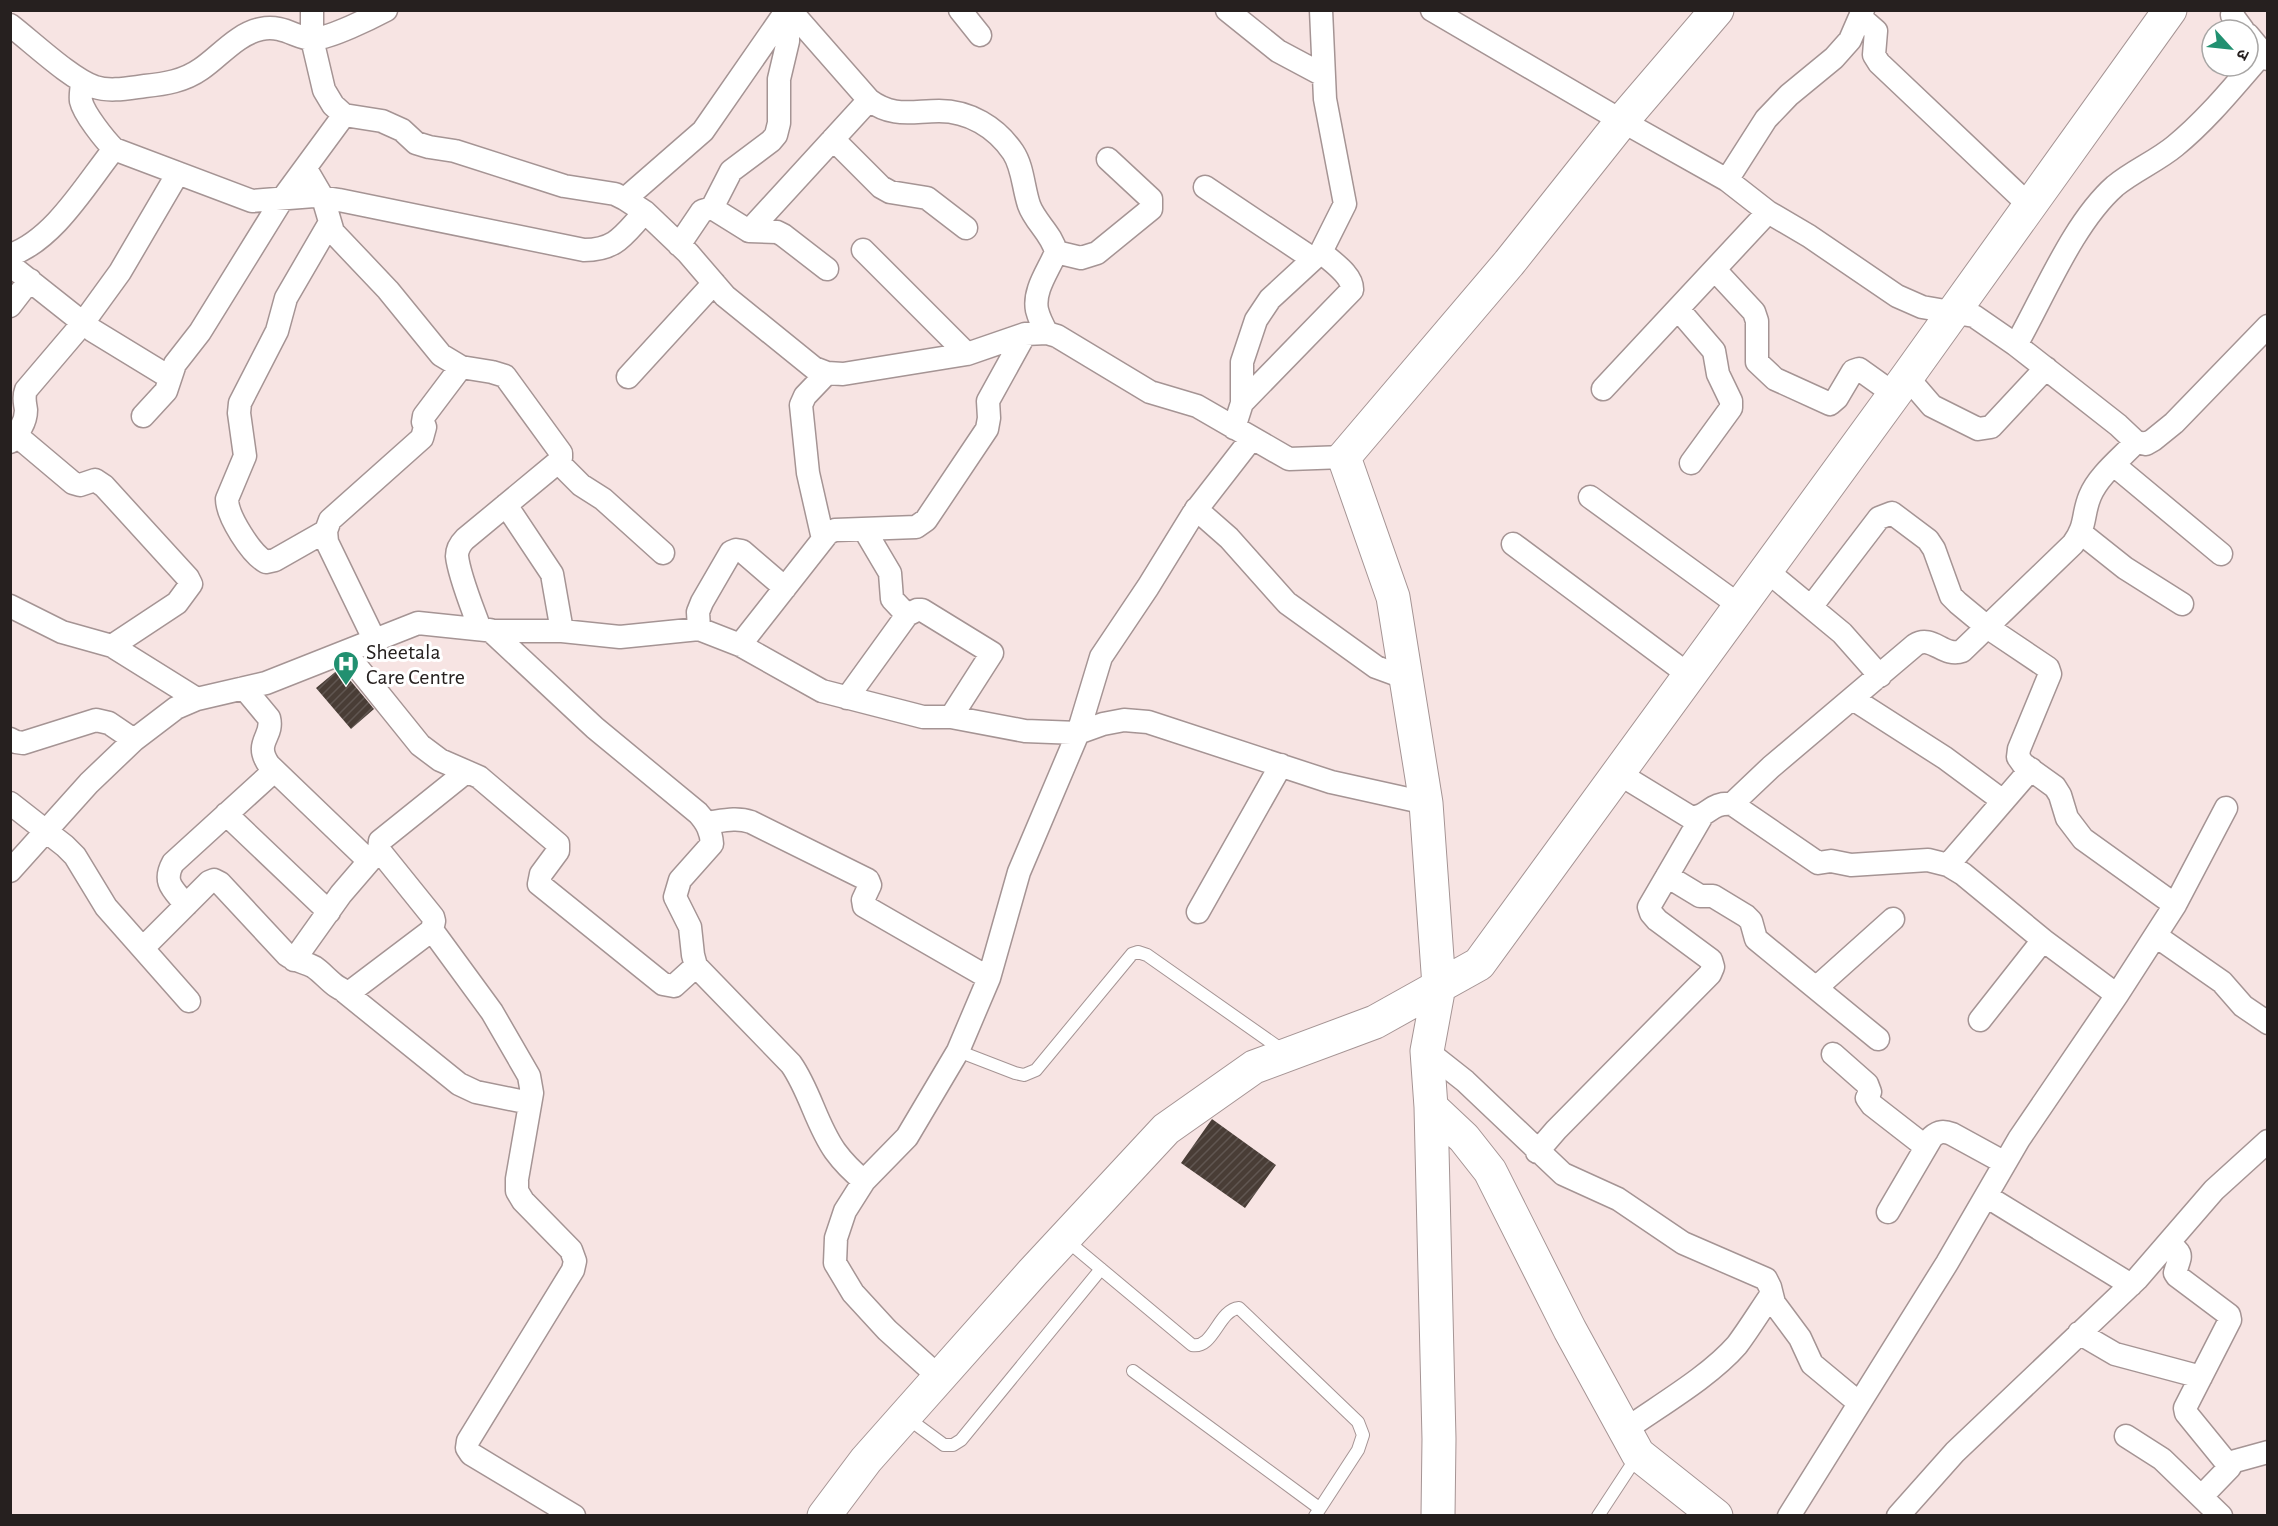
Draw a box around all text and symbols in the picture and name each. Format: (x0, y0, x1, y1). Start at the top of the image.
north arrow (2200, 18, 2260, 78)
text: उ (2233, 47, 2252, 63)
place label: Sheetala Care Centre (366, 641, 465, 688)
hospital icon: Sheetala Care Centre (331, 649, 361, 687)

